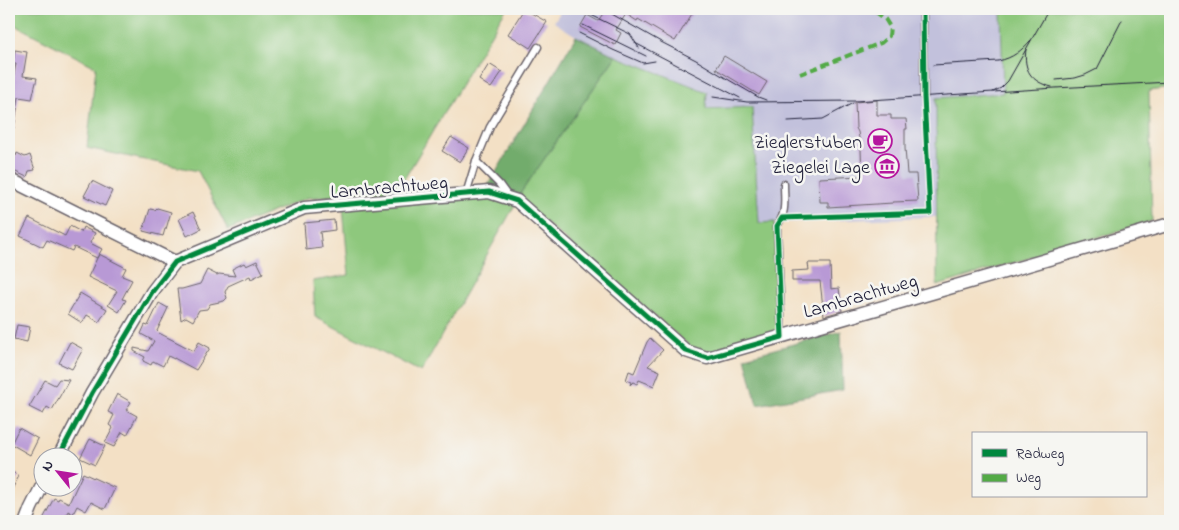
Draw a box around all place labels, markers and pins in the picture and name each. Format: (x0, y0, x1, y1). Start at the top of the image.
cafe icon: Zieglerstuben (867, 128, 893, 154)
place label: Zieglerstuben (754, 129, 862, 159)
museum icon: Ziegelei Lage (874, 153, 900, 179)
place label: Ziegelei Lage (771, 154, 870, 184)

